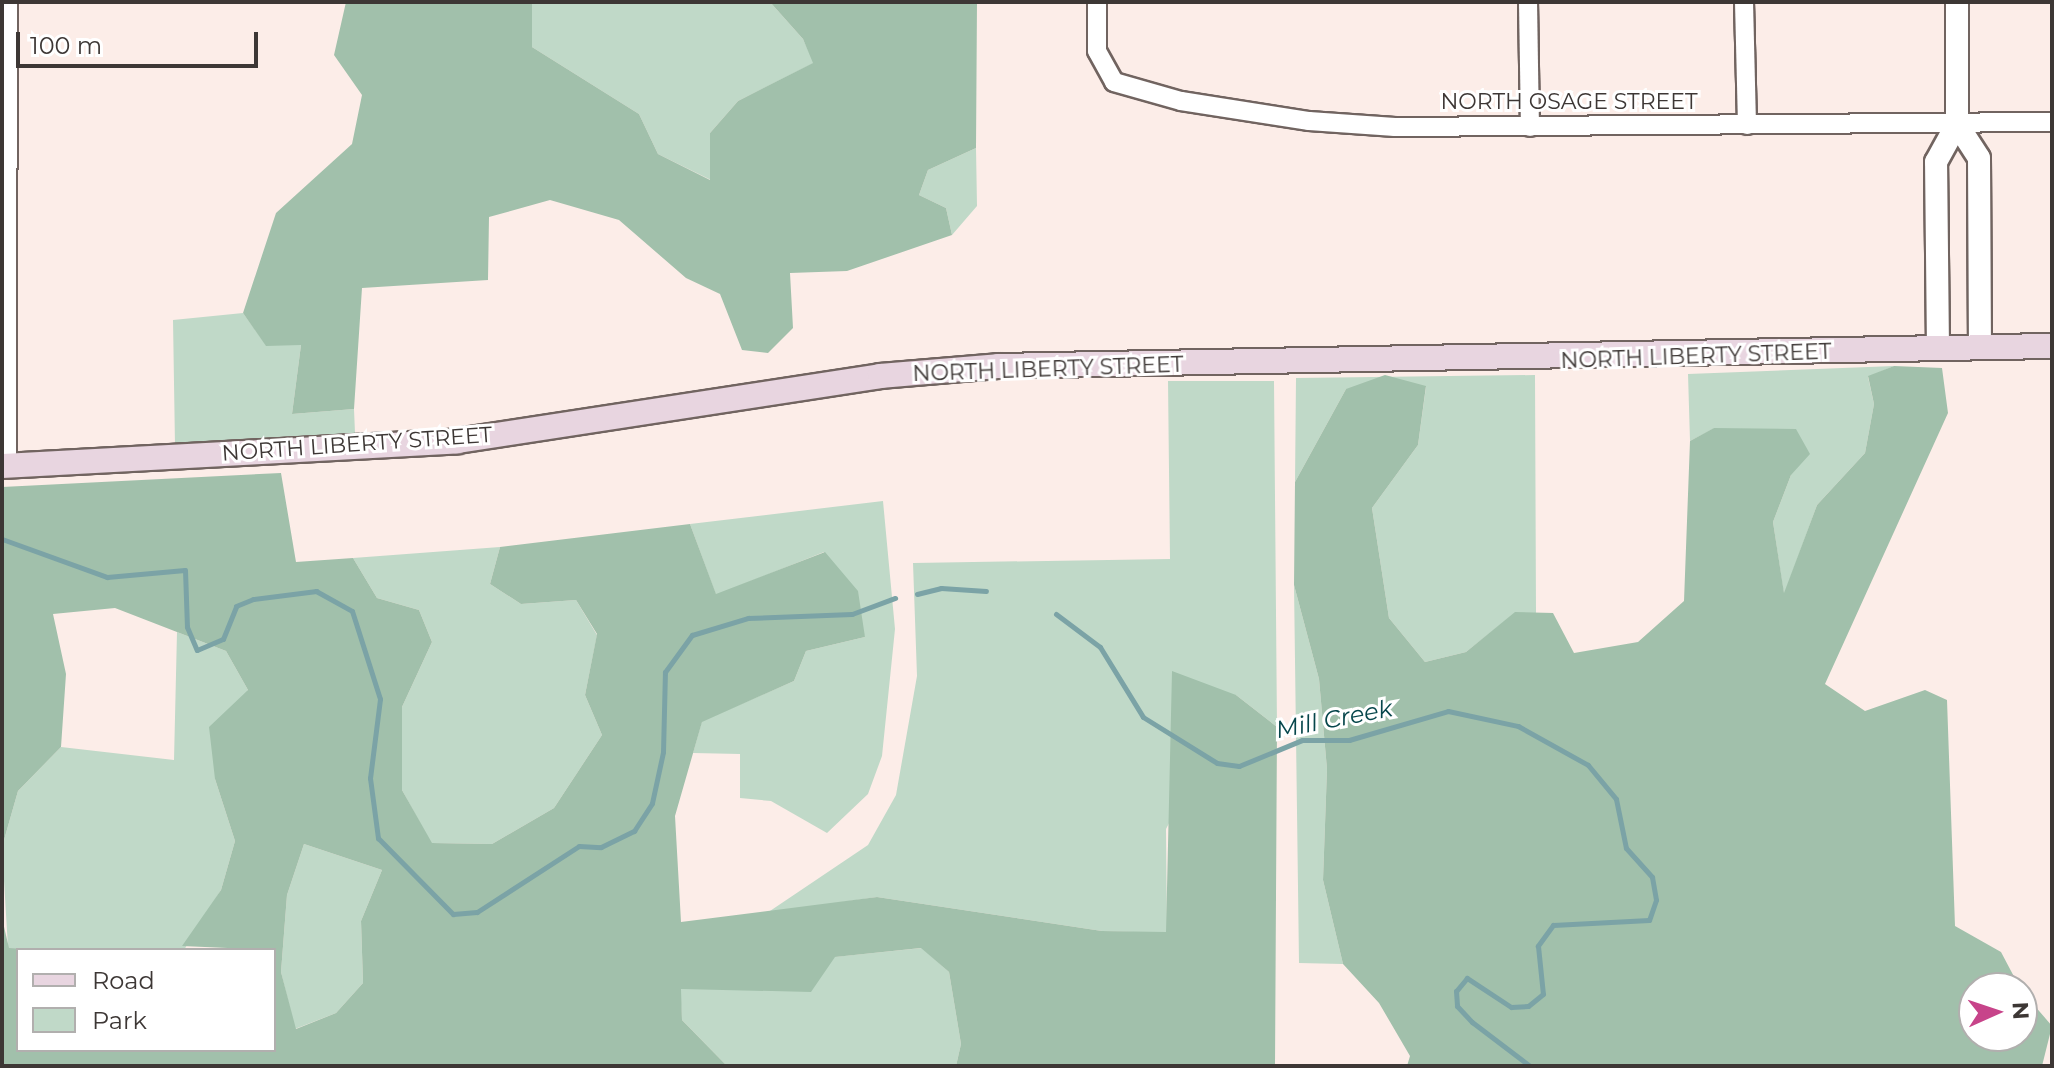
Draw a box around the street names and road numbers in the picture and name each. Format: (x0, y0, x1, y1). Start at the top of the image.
street label: NORTH OSAGE STREET (1440, 89, 1698, 115)
street label: NORTH LIBERTY STREET (1560, 338, 1832, 374)
street label: NORTH LIBERTY STREET (912, 351, 1184, 387)
street label: NORTH LIBERTY STREET (221, 421, 493, 467)

